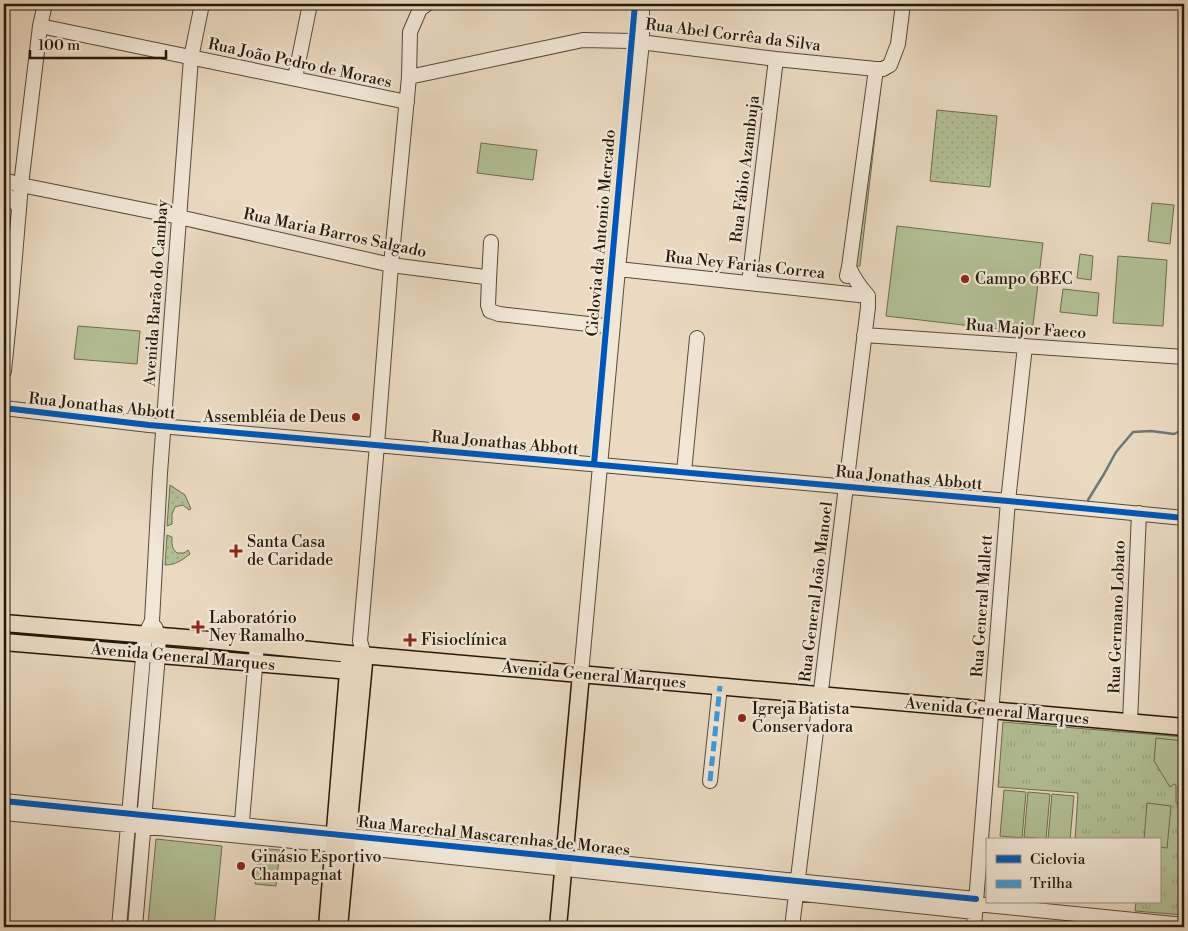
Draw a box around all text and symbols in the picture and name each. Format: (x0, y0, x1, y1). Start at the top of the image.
street label: Rua Abel Corrêa da Silva (644, 14, 823, 56)
scale bar (30, 28, 166, 60)
street label: Rua João Pedro de Moraes (206, 34, 394, 92)
text: 100 m (38, 36, 80, 55)
street label: Rua Fábio Azambuja (726, 93, 764, 244)
street label: Ciclovia da Antonio Mercado (582, 129, 620, 337)
street label: Avenida Barão do Cambay (139, 199, 173, 388)
street label: Rua Maria Barros Salgado (242, 204, 428, 262)
street label: Rua Ney Farias Correa (664, 247, 827, 283)
place label: Campo 6BEC (975, 269, 1072, 289)
marker: Campo 6BEC (959, 273, 971, 285)
street label: Rua Major Faeco (965, 315, 1087, 343)
street label: Rua Jonathas Abbott (27, 388, 177, 424)
place label: Assembléia de Deus (202, 407, 346, 427)
marker: Assembléia de Deus (350, 411, 362, 423)
street label: Rua Jonathas Abbott (430, 427, 580, 459)
street label: Rua Jonathas Abbott (834, 462, 984, 494)
street label: Rua General João Manoel (795, 500, 837, 683)
place label: Santa Casa de Caridade (247, 532, 333, 570)
street label: Rua General Mallett (967, 534, 997, 678)
street label: Rua Germano Lobato (1104, 540, 1130, 694)
marker: Santa Casa de Caridade (229, 544, 243, 558)
place label: Laboratório Ney Ramalho (209, 608, 305, 646)
marker: Laboratório Ney Ramalho (191, 620, 205, 634)
place label: Fisioclínica (421, 630, 508, 650)
marker: Fisioclínica (403, 633, 417, 647)
street label: Avenida General Marques (89, 639, 276, 675)
street label: Avenida General Marques (500, 657, 687, 693)
street label: Avenida General Marques (903, 693, 1090, 729)
place label: Igreja Batista Conservadora (752, 699, 854, 737)
marker: Igreja Batista Conservadora (736, 712, 748, 724)
street label: Rua Marechal Mascarenhas de Moraes (357, 812, 631, 860)
legend (986, 838, 1160, 904)
place label: Ginásio Esportivo Champagnat (251, 847, 381, 885)
text: Ciclovia (1030, 850, 1086, 869)
marker: Ginásio Esportivo Champagnat (235, 860, 247, 872)
text: Trilha (1030, 874, 1073, 893)

